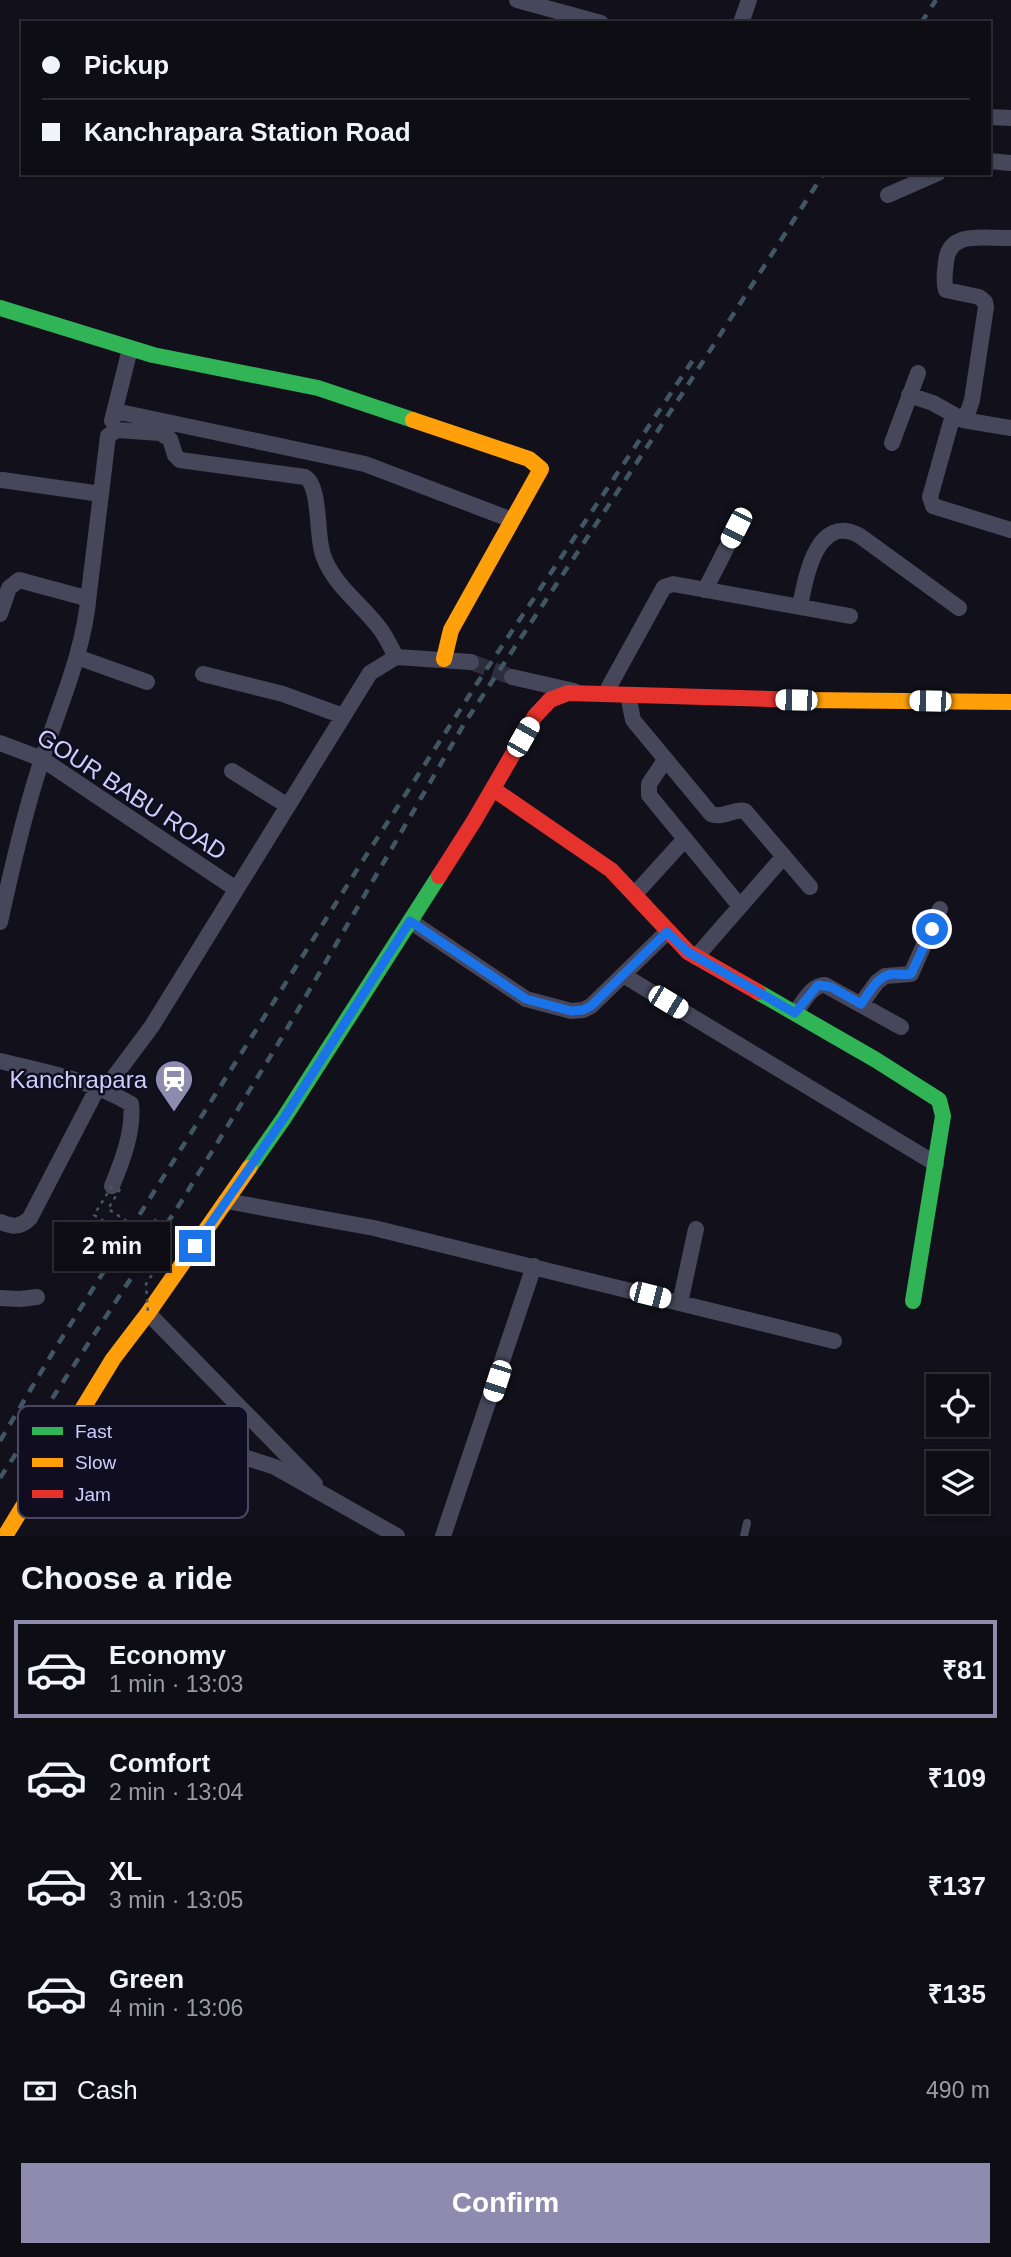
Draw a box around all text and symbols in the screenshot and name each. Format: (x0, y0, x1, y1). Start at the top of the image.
text: Pickup (84, 50, 169, 80)
text: Kanchrapara Station Road (84, 117, 411, 147)
car (718, 505, 755, 551)
car (775, 689, 818, 711)
car (909, 690, 952, 712)
car (504, 714, 543, 760)
street label: GOUR BABU ROAD (32, 723, 232, 865)
route start (916, 913, 948, 945)
car (645, 982, 692, 1022)
station icon: Kanchrapara (153, 1058, 195, 1113)
place label: Kanchrapara (10, 1066, 148, 1093)
callout: 2 min (55, 1222, 170, 1270)
route end (179, 1230, 211, 1262)
text: 2 min (82, 1233, 142, 1259)
car (628, 1280, 673, 1310)
car (481, 1358, 514, 1404)
map controls (926, 1374, 989, 1514)
button: locate (926, 1374, 989, 1437)
legend (18, 1406, 248, 1518)
text: Fast (75, 1421, 113, 1442)
button: layers (926, 1451, 989, 1514)
text: Slow (75, 1452, 116, 1473)
text: Jam (75, 1484, 111, 1505)
text: Choose a ride (21, 1560, 233, 1596)
icon: car (25, 1638, 88, 1701)
text: Economy (109, 1640, 226, 1670)
text: ₹81 (942, 1655, 986, 1685)
text: 1 min · 13:03 (109, 1671, 243, 1697)
icon: car (25, 1746, 88, 1809)
text: Comfort (109, 1748, 210, 1778)
text: ₹109 (928, 1763, 986, 1793)
text: 2 min · 13:04 (109, 1779, 243, 1805)
icon: car (25, 1854, 88, 1917)
text: XL (109, 1856, 142, 1886)
text: ₹137 (928, 1871, 986, 1901)
text: 3 min · 13:05 (109, 1887, 243, 1913)
icon: car (25, 1962, 88, 2025)
text: Green (109, 1964, 184, 1994)
text: ₹135 (928, 1979, 986, 2009)
text: 4 min · 13:06 (109, 1995, 243, 2021)
icon: cash (21, 2072, 59, 2110)
text: Cash (77, 2075, 138, 2105)
text: 490 m (926, 2077, 990, 2103)
button: Confirm (21, 2163, 990, 2243)

